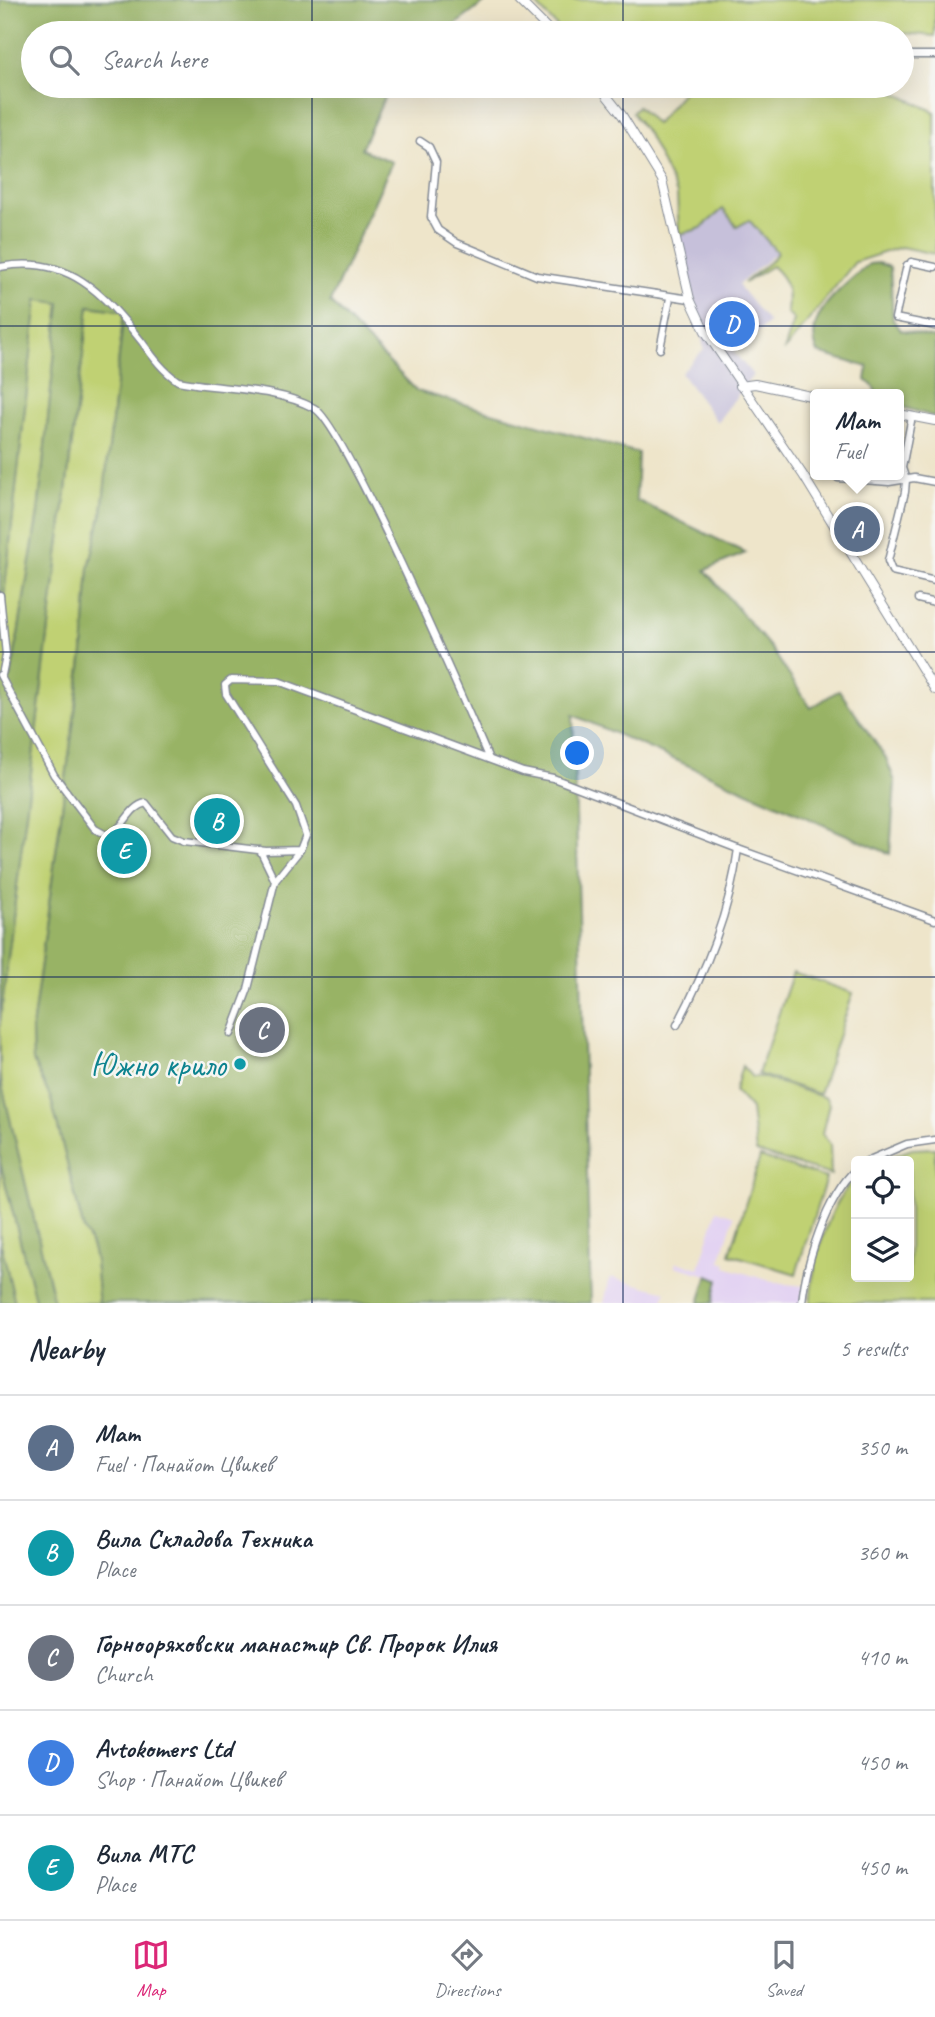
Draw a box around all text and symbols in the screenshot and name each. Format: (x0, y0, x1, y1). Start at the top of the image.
search box (21, 21, 914, 98)
icon: search (45, 41, 83, 79)
text: Search here (101, 43, 207, 76)
pin: D (709, 298, 755, 350)
popup (810, 389, 904, 480)
text: Мат (835, 404, 879, 437)
text: Fuel (835, 437, 865, 466)
pin: A (834, 503, 880, 555)
your location (560, 736, 594, 770)
pin: B (194, 795, 240, 847)
pin: E (101, 825, 147, 877)
pin: C (239, 1004, 285, 1056)
place label: Южно крило (91, 1044, 227, 1086)
marker: Южно крило (232, 1056, 248, 1072)
map controls (851, 1156, 914, 1282)
button: locate (851, 1156, 914, 1219)
button: layers (851, 1219, 914, 1282)
text: Nearby (28, 1330, 104, 1368)
text: 5 results (840, 1334, 907, 1363)
text: Мат (95, 1417, 140, 1450)
text: A (45, 1433, 57, 1462)
text: 350 m (858, 1433, 907, 1462)
text: Fuel · Панайот Цвикев (95, 1450, 273, 1479)
text: Вила Складова Техника (95, 1522, 312, 1555)
text: B (45, 1538, 57, 1567)
text: 360 m (858, 1538, 907, 1567)
text: Place (95, 1555, 135, 1584)
text: Горнооряховски манастир Св. Пророк Илия (95, 1627, 497, 1660)
text: C (46, 1643, 56, 1672)
text: 410 m (858, 1643, 907, 1672)
text: Church (95, 1660, 153, 1689)
text: Avtokomers Ltd (95, 1732, 232, 1765)
text: D (44, 1748, 58, 1777)
text: 450 m (858, 1748, 907, 1777)
text: Shop · Панайот Цвикев (95, 1765, 282, 1794)
text: Вила МТС (95, 1837, 193, 1870)
text: E (45, 1853, 57, 1882)
text: 450 m (858, 1853, 907, 1882)
text: Place (95, 1870, 135, 1899)
tab: Map (132, 1936, 170, 2002)
tab: Directions (434, 1936, 501, 2002)
tab: Saved (765, 1936, 803, 2002)

